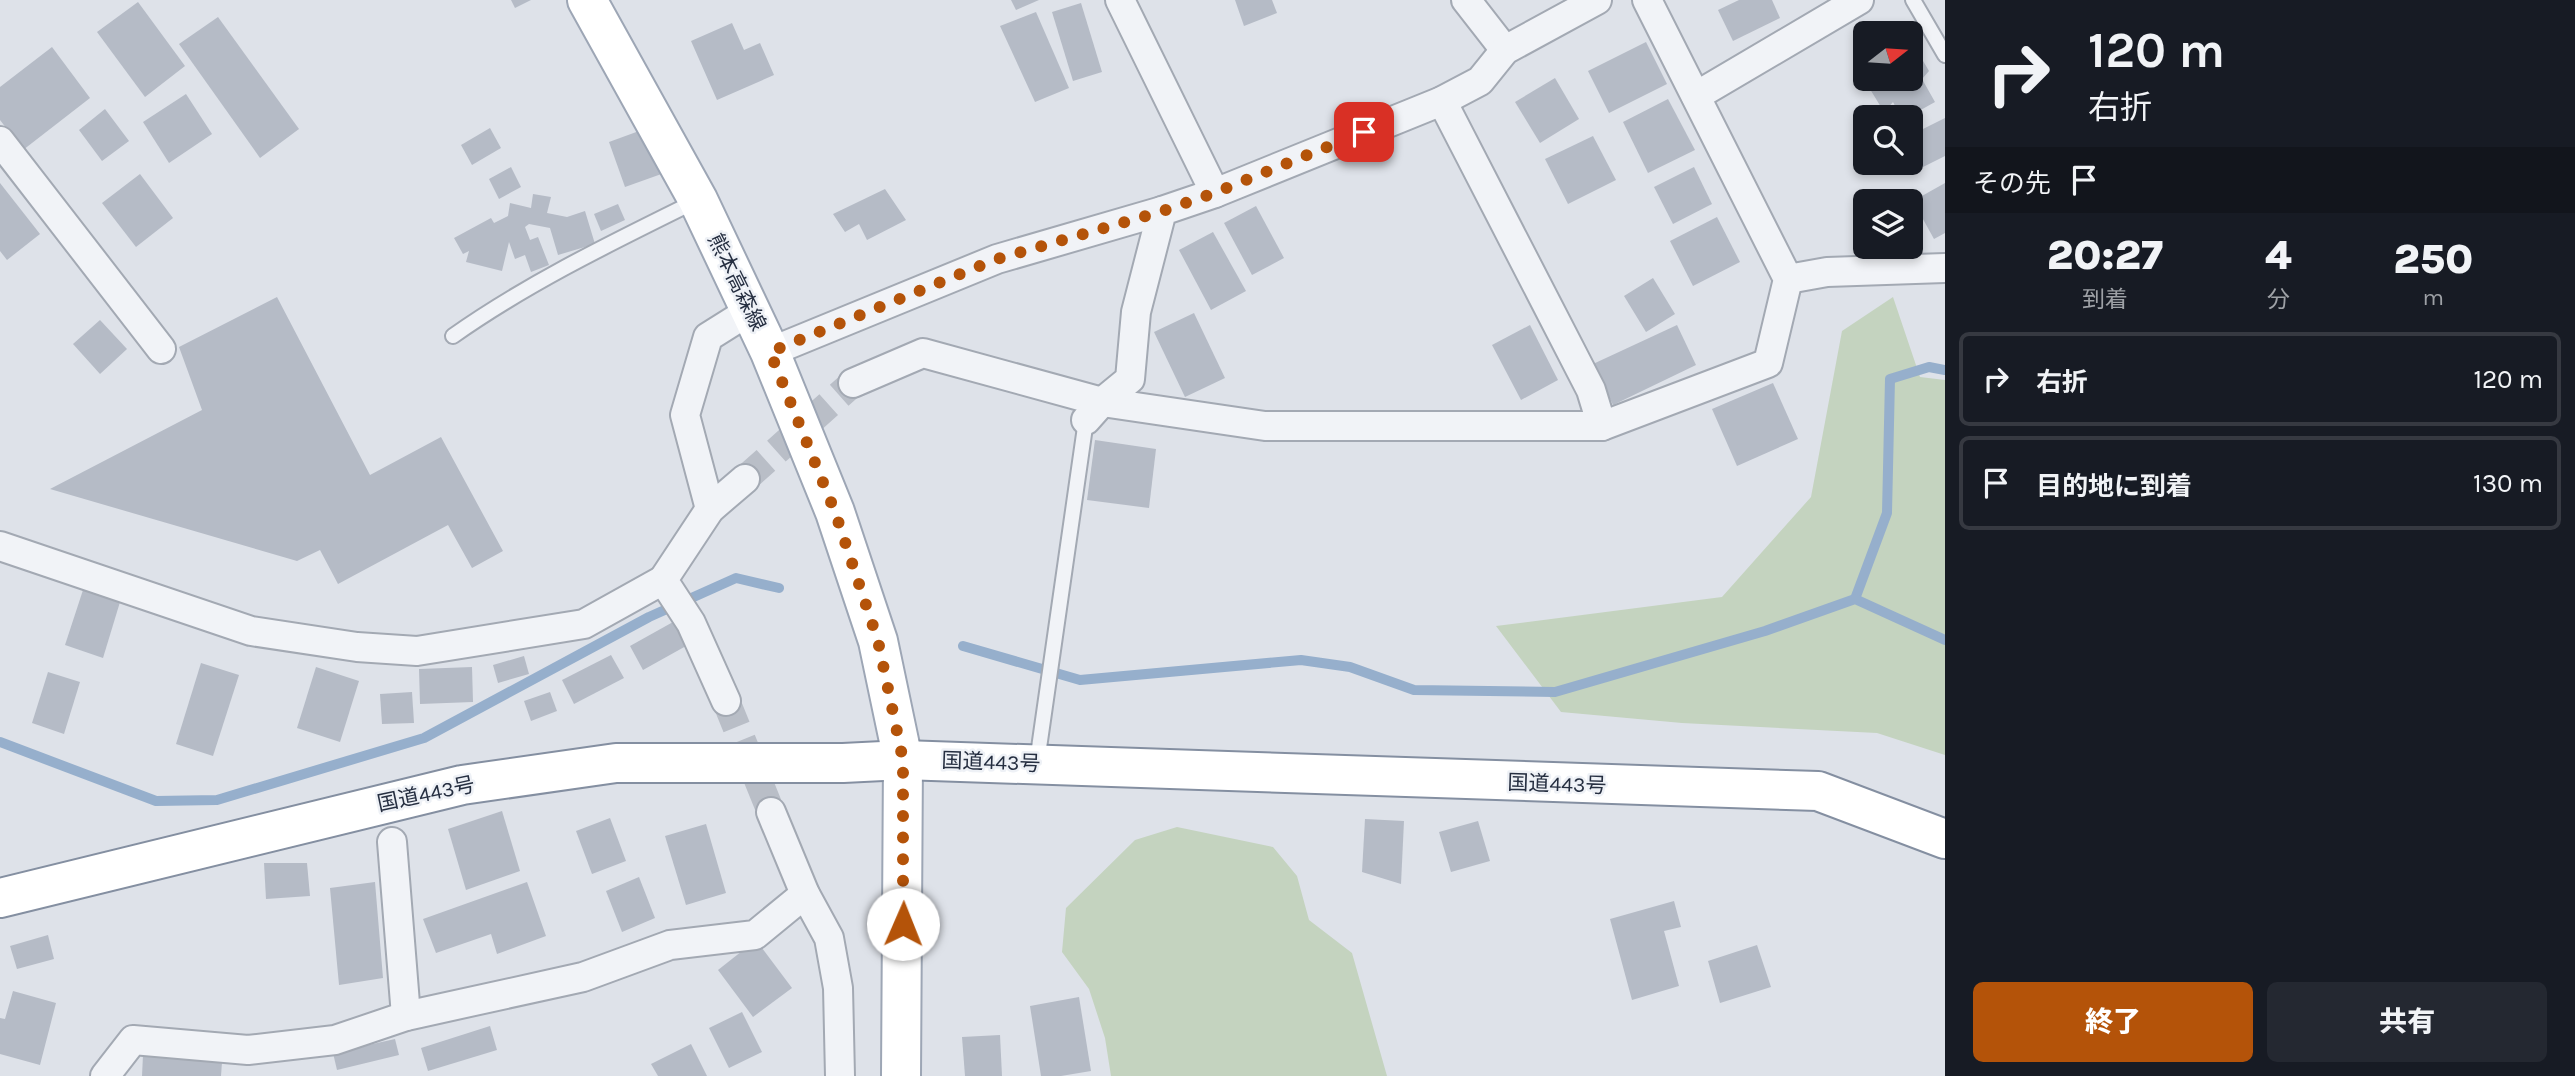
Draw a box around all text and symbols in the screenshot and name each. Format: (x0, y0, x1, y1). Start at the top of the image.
north arrow (1853, 21, 1923, 91)
map controls (1853, 21, 1923, 259)
text: 120 m (2088, 22, 2225, 79)
icon: right (1973, 28, 2064, 119)
text: 右折 (2088, 89, 2152, 126)
pin (1334, 102, 1394, 162)
button: search (1853, 105, 1923, 175)
icon: arrive (1345, 113, 1383, 151)
icon: arrive (2065, 161, 2103, 199)
text: その先 (1973, 168, 2051, 199)
button: layers (1853, 189, 1923, 259)
street label: 熊本高森線 (703, 230, 771, 334)
text: 20:27 (2047, 230, 2163, 280)
text: 4 (2265, 230, 2292, 280)
text: 250 (2393, 234, 2473, 284)
text: m (2423, 284, 2444, 311)
text: 到着 (2082, 286, 2128, 313)
text: 分 (2267, 286, 2290, 313)
icon: right (1977, 360, 2015, 398)
text: 120 m (2473, 364, 2543, 395)
text: 右折 (2036, 367, 2088, 398)
icon: arrive (1977, 464, 2015, 502)
text: 130 m (2473, 468, 2543, 499)
text: 目的地に到着 (2036, 471, 2192, 502)
street label: 国道443号 (941, 748, 1041, 776)
street label: 国道443号 (1507, 770, 1607, 798)
street label: 国道443号 (375, 772, 477, 816)
position arrow (866, 887, 940, 961)
button: 終了 (1973, 982, 2253, 1062)
button: 共有 (2267, 982, 2547, 1062)

